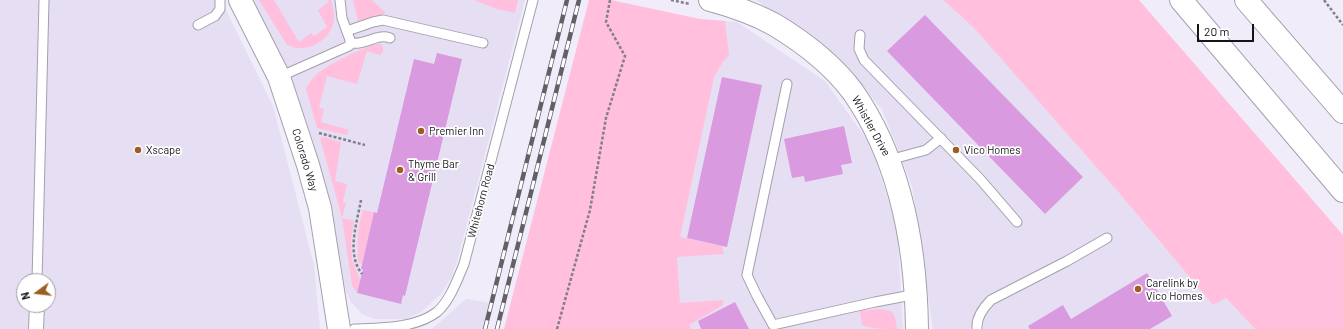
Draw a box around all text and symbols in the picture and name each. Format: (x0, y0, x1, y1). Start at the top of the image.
scale bar (1199, 16, 1256, 42)
text: 20 m (1204, 24, 1230, 38)
street label: Whistler Drive (849, 94, 893, 158)
place label: Premier Inn (429, 124, 484, 138)
marker: Premier Inn (416, 126, 426, 136)
street label: Colorado Way (289, 127, 321, 193)
place label: Xscape (146, 143, 181, 157)
place label: Vico Homes (964, 143, 1020, 157)
marker: Xscape (133, 145, 143, 155)
marker: Vico Homes (951, 145, 961, 155)
place label: Thyme Bar & Grill (408, 157, 459, 183)
street label: Whitehorn Road (465, 162, 497, 240)
marker: Thyme Bar & Grill (395, 165, 405, 175)
north arrow (16, 273, 56, 313)
place label: Carelink by Vico Homes (1146, 276, 1202, 302)
marker: Carelink by Vico Homes (1133, 284, 1143, 294)
text: N (18, 291, 32, 301)

